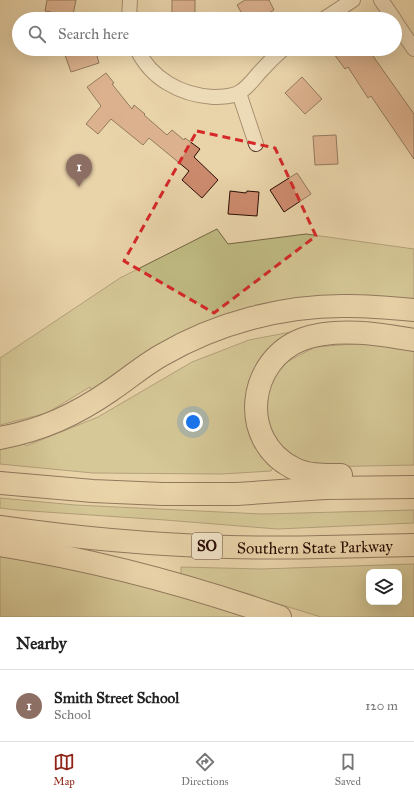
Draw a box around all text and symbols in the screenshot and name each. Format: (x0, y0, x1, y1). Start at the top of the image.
search box (12, 12, 402, 56)
icon: search (26, 23, 48, 45)
text: Search here (58, 25, 129, 43)
pin: 1 (66, 154, 92, 187)
your location (183, 412, 203, 432)
road number: SO (192, 533, 222, 559)
street label: Southern State Parkway (237, 536, 394, 557)
map controls (366, 569, 402, 605)
button: layers (366, 569, 402, 605)
text: Nearby (16, 633, 67, 654)
text: Smith Street School (54, 689, 179, 707)
text: 1 (26, 698, 32, 714)
text: 120 m (365, 698, 398, 714)
text: School (54, 707, 91, 723)
tab: Map (53, 751, 75, 788)
tab: Directions (181, 751, 229, 788)
tab: Saved (335, 751, 361, 788)

